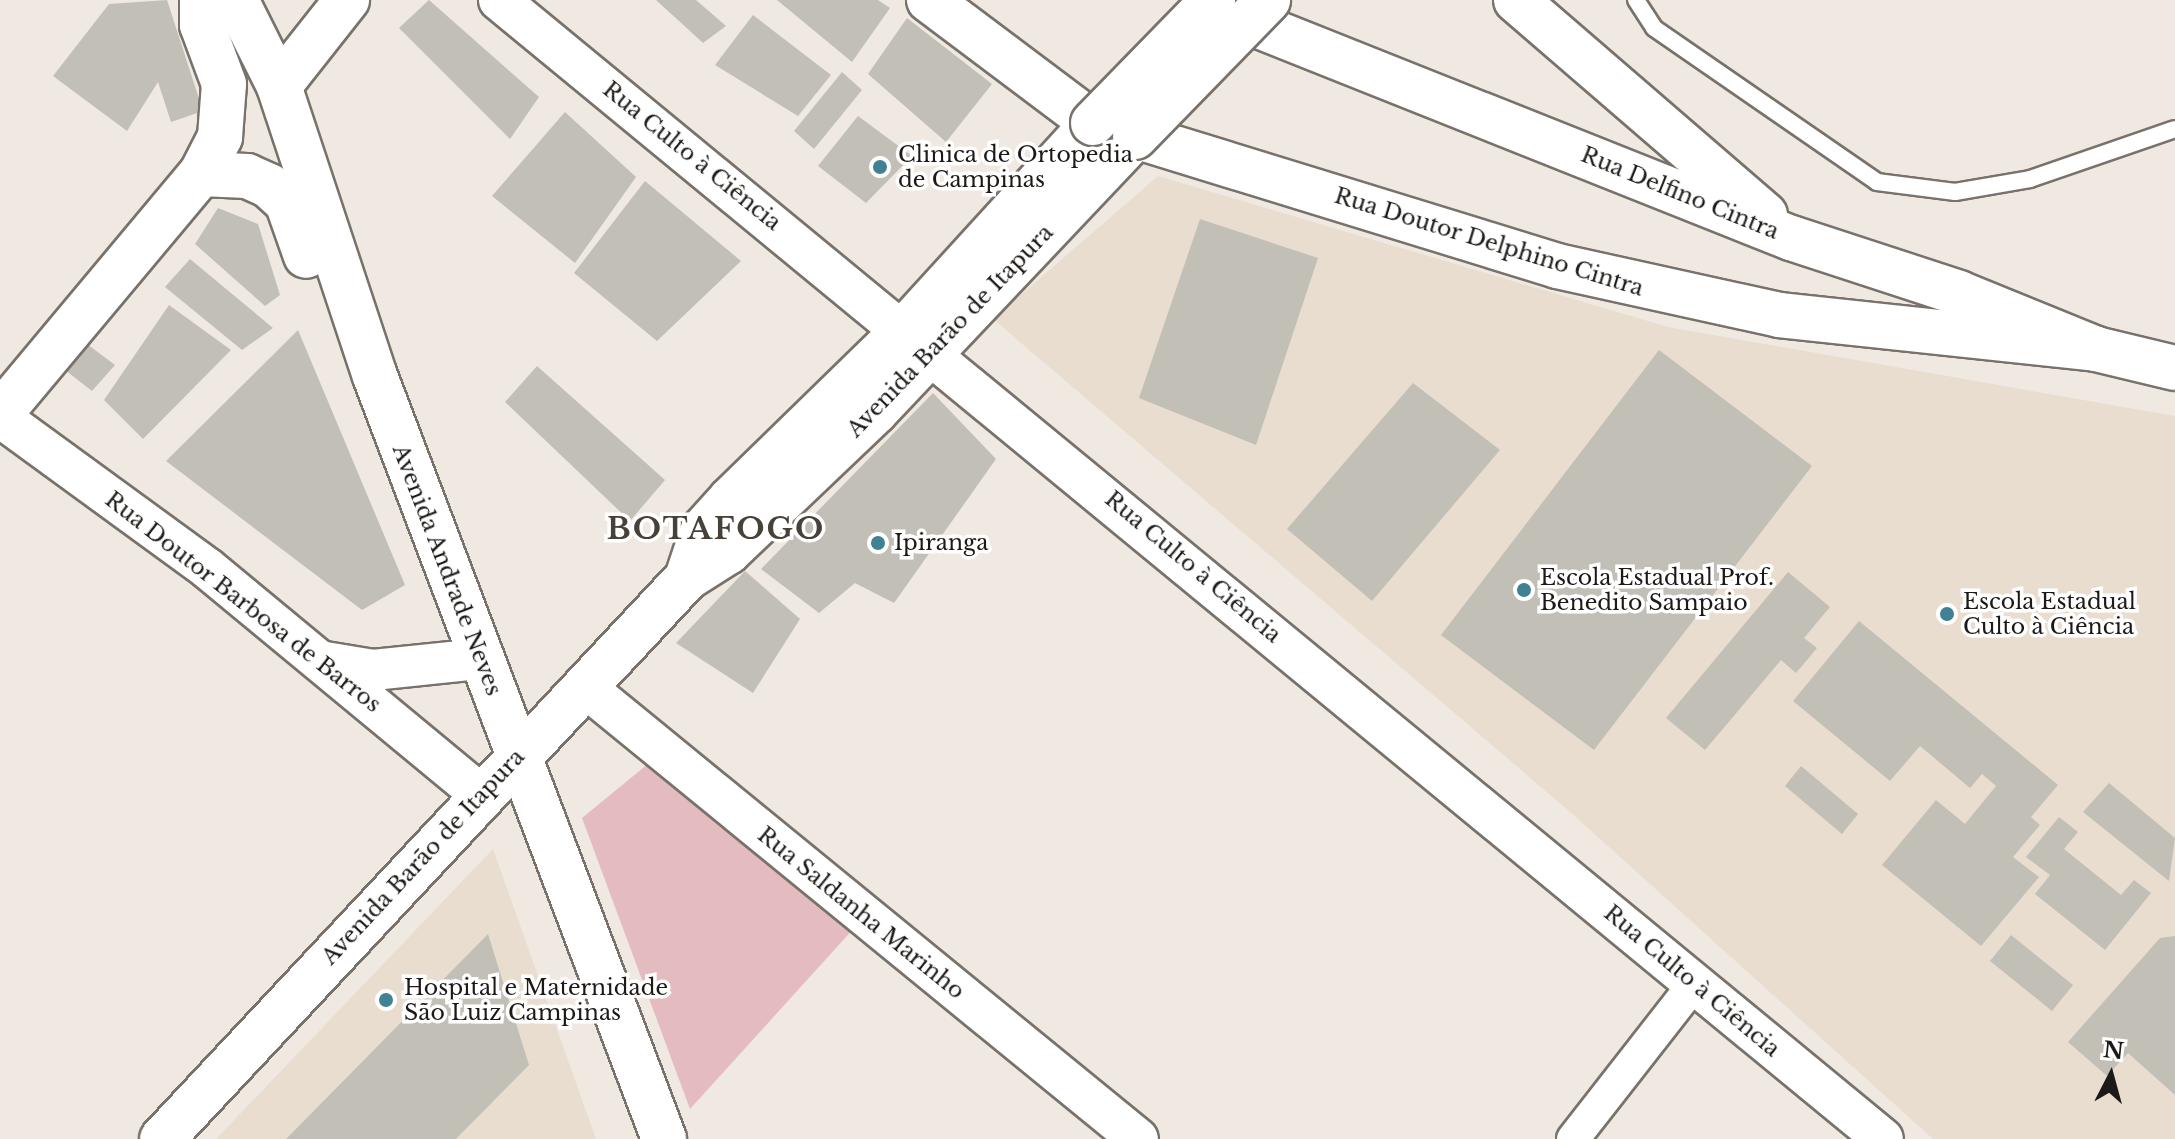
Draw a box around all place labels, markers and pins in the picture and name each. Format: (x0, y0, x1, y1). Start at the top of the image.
place label: Clinica de Ortopedia de Campinas (898, 141, 1133, 192)
marker: Clinica de Ortopedia de Campinas (869, 156, 891, 178)
place label: Ipiranga (894, 530, 988, 556)
marker: Ipiranga (869, 534, 887, 552)
place label: Escola Estadual Prof. Benedito Sampaio (1540, 564, 1774, 616)
marker: Escola Estadual Prof. Benedito Sampaio (1515, 581, 1533, 599)
place label: Escola Estadual Culto à Ciência (1963, 588, 2136, 640)
marker: Escola Estadual Culto à Ciência (1938, 605, 1956, 623)
place label: Hospital e Maternidade São Luiz Campinas (404, 974, 668, 1026)
marker: Hospital e Maternidade São Luiz Campinas (375, 989, 397, 1011)

